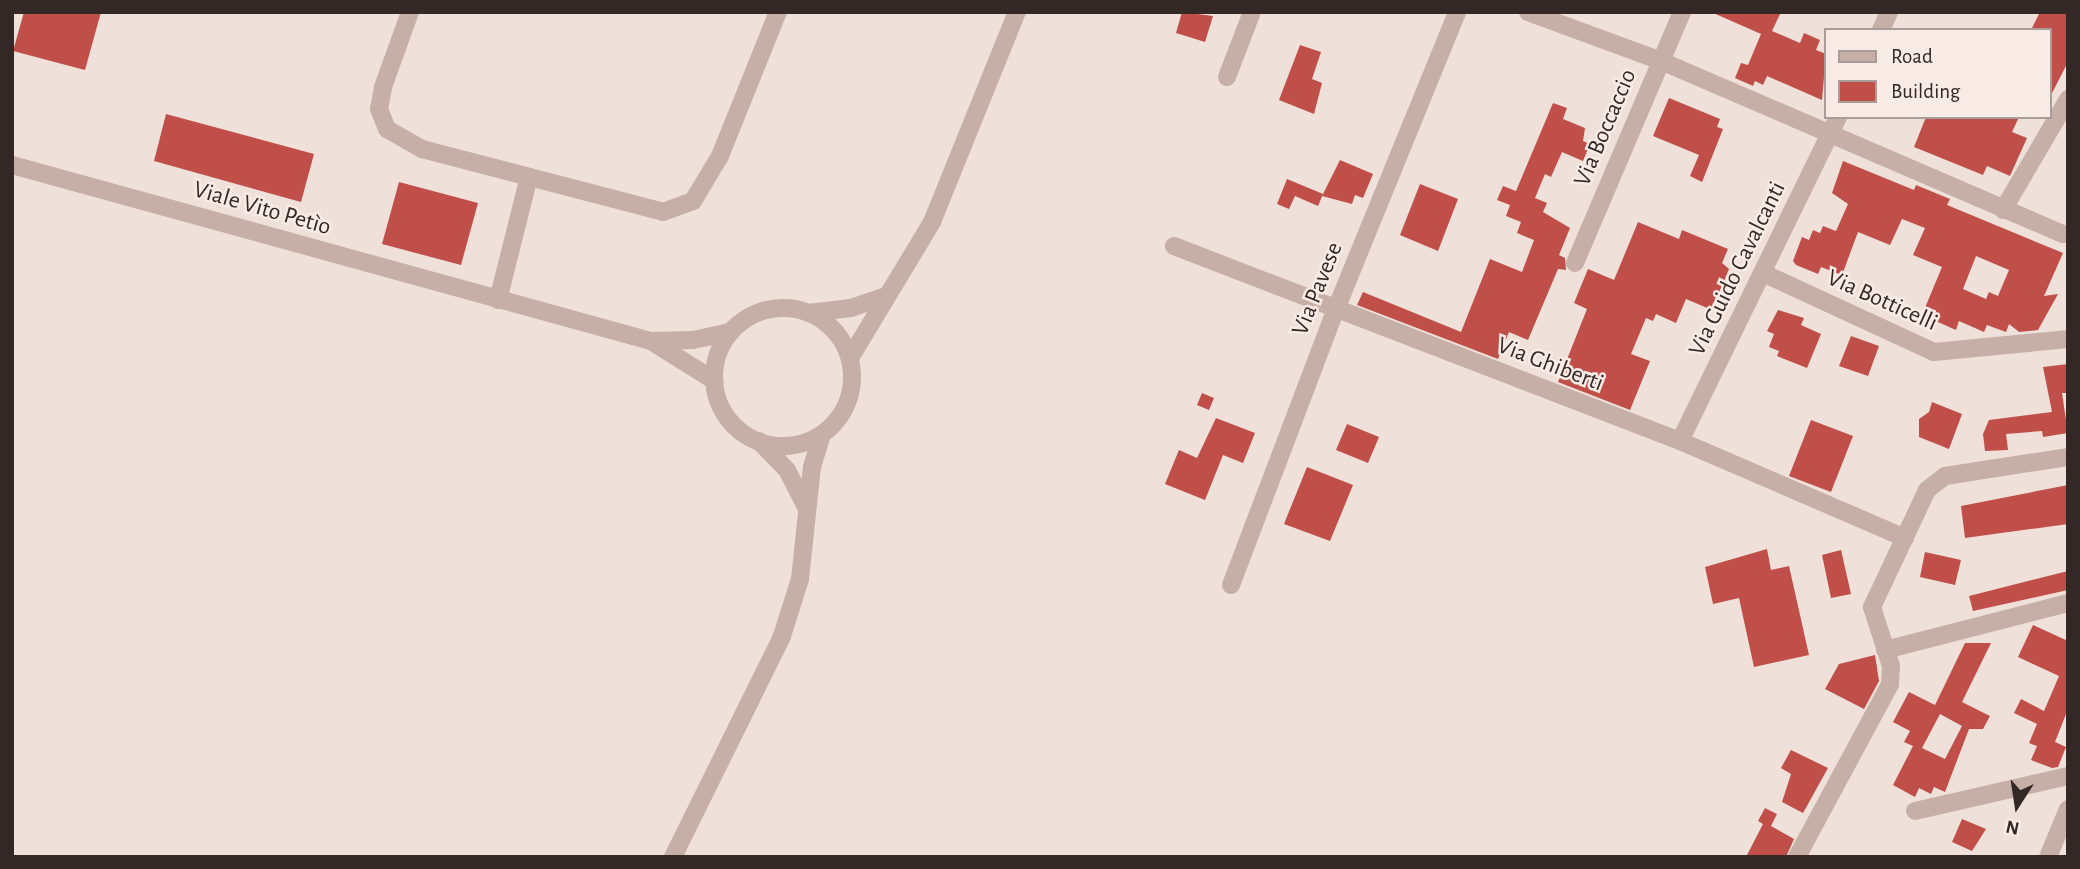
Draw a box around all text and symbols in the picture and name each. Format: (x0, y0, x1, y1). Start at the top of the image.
legend (1825, 28, 2052, 119)
text: Road (1891, 46, 1933, 67)
street label: Via Boccaccio (1568, 65, 1644, 191)
text: Building (1891, 81, 1960, 102)
street label: Viale Vito Petìo (190, 176, 334, 242)
street label: Via Guido Cavalcanti (1683, 177, 1793, 361)
street label: Via Pavese (1286, 238, 1350, 340)
street label: Via Botticelli (1822, 264, 1942, 338)
street label: Via Ghiberti (1493, 332, 1607, 398)
north arrow (1982, 771, 2052, 841)
text: N (2004, 816, 2021, 838)

